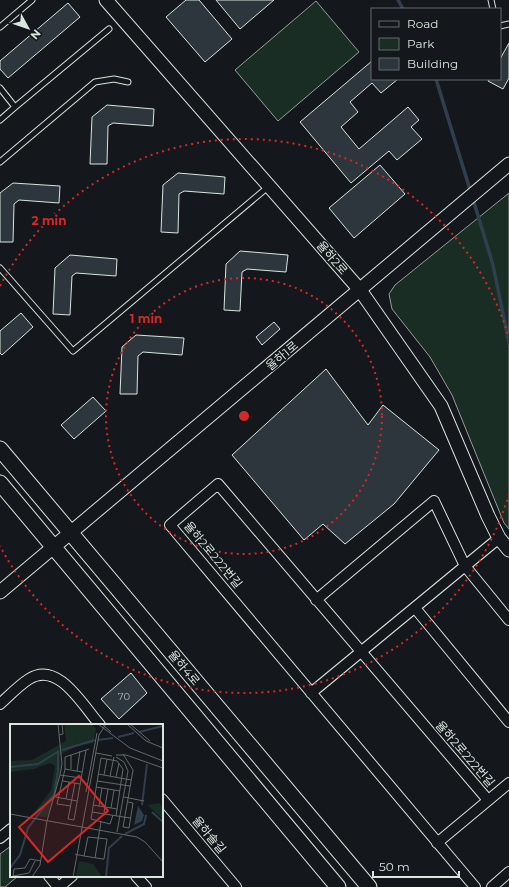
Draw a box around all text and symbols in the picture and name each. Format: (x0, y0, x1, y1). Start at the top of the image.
north arrow (8, 8, 48, 48)
legend (371, 8, 501, 80)
text: Road (407, 16, 438, 31)
text: N (27, 27, 44, 42)
text: Park (407, 36, 435, 51)
text: Building (407, 56, 458, 71)
text: 2 min (32, 213, 66, 228)
street label: 율하2로 (314, 238, 351, 278)
text: 1 min (130, 311, 162, 326)
street label: 율하1로 (263, 338, 301, 373)
centre of rings (237, 409, 251, 423)
street label: 율하2로222번길 (181, 518, 246, 591)
street label: 율하4로 (165, 647, 203, 688)
house number: 70 (118, 690, 131, 703)
street label: 율하2로222번길 (433, 718, 498, 790)
inset map (10, 724, 163, 877)
street label: 율하솔길 (189, 813, 229, 856)
scale bar (373, 853, 459, 879)
text: 50 m (379, 859, 410, 874)

